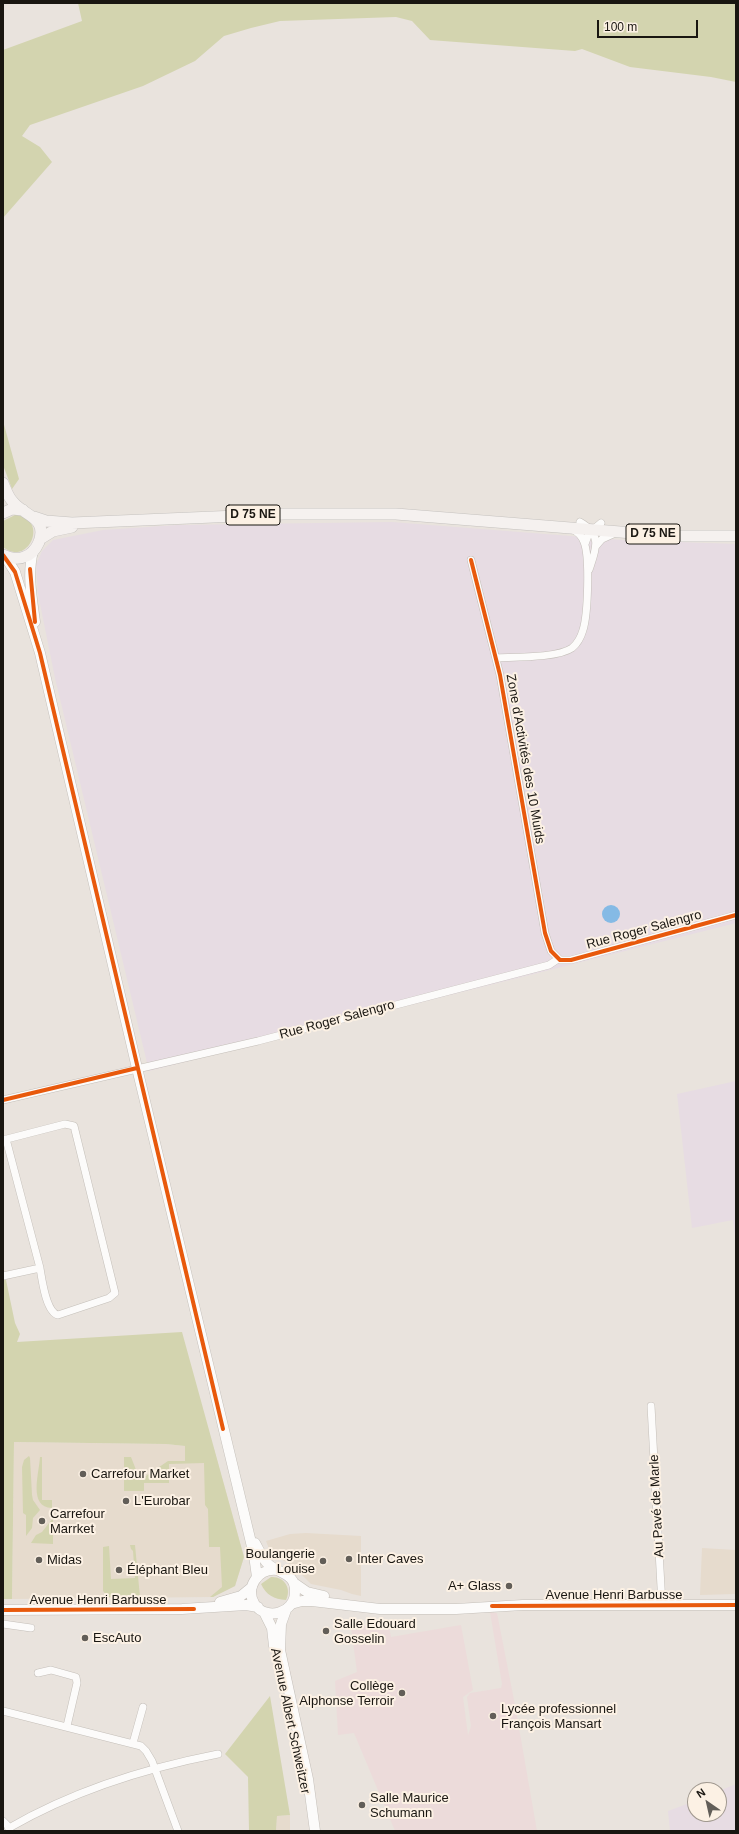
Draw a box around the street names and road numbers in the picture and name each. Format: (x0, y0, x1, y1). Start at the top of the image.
road number: D 75 NE (226, 505, 280, 525)
road number: D 75 NE (626, 524, 680, 544)
street label: Zone d'Activités des 10 Muids (502, 673, 548, 845)
street label: Rue Roger Salengro (585, 907, 703, 953)
street label: Rue Roger Salengro (278, 997, 396, 1043)
street label: Au Pavé de Marle (647, 1454, 667, 1558)
street label: Avenue Henri Barbusse (545, 1587, 683, 1603)
street label: Avenue Henri Barbusse (29, 1592, 167, 1608)
street label: Avenue Albert Schweitzer (267, 1647, 313, 1795)

